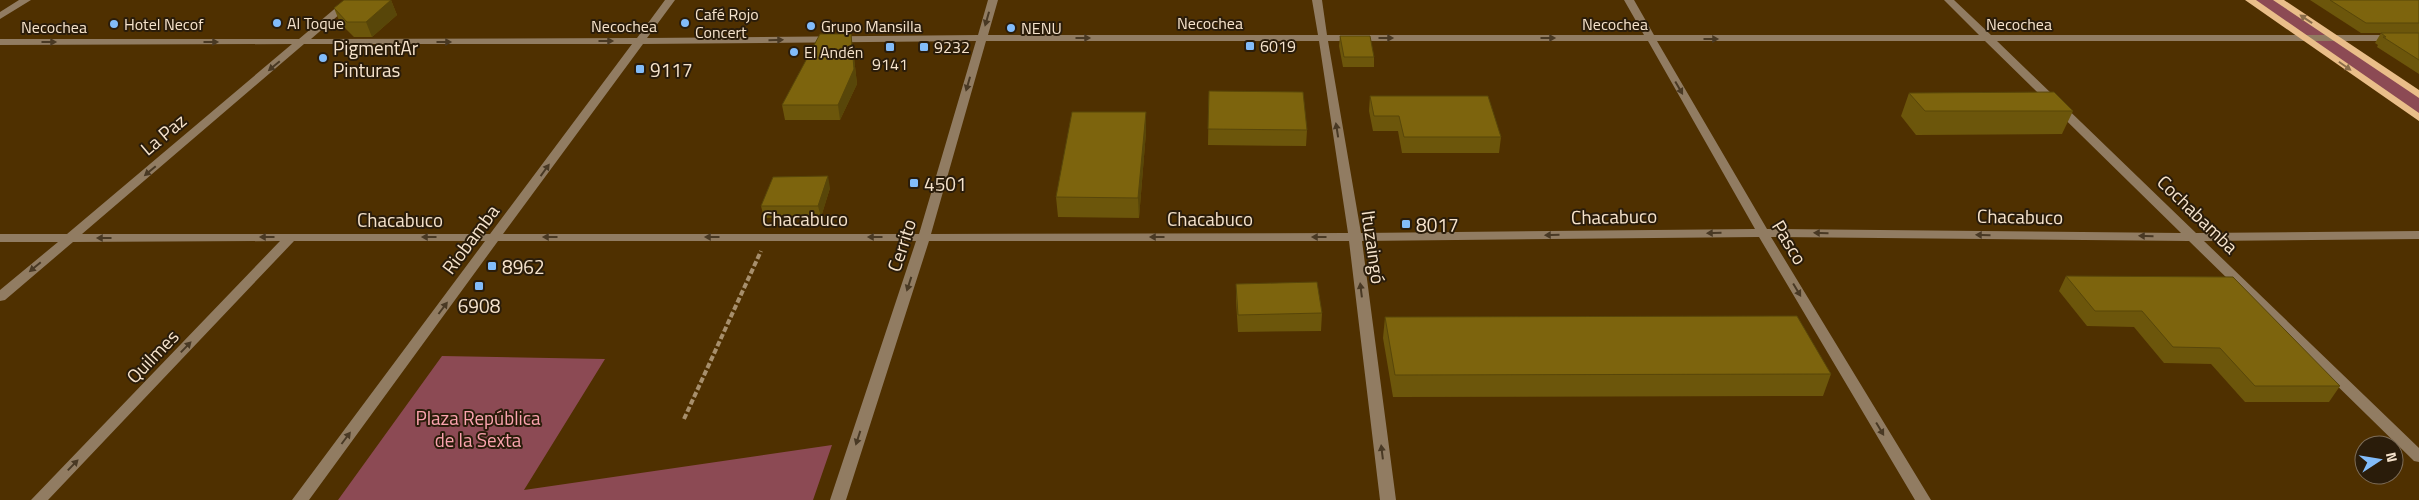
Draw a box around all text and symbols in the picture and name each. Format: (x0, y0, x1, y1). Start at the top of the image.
place label: Café Rojo Concert (695, 2, 759, 44)
place label: Al Toque (287, 11, 344, 35)
one-way arrow (983, 11, 991, 26)
street label: Necochea (1177, 11, 1243, 35)
place label: Hotel Necof (124, 12, 204, 36)
street label: Necochea (1582, 12, 1648, 36)
street label: Necochea (1986, 12, 2052, 36)
street label: Necochea (591, 14, 657, 38)
place label: Grupo Mansilla (821, 14, 922, 38)
one-way arrow (2299, 14, 2313, 24)
street label: Necochea (21, 15, 87, 39)
place label: NENU (1021, 16, 1062, 40)
marker: Al Toque (271, 17, 283, 29)
marker: Café Rojo Concert (679, 17, 691, 29)
marker: Hotel Necof (108, 18, 120, 30)
marker: Grupo Mansilla (805, 20, 817, 32)
marker: NENU (1005, 22, 1017, 34)
place label: PigmentAr Pinturas (333, 33, 419, 84)
one-way arrow (1075, 34, 1091, 42)
place label: 6019 (1260, 34, 1296, 58)
one-way arrow (1378, 34, 1394, 42)
place label: 9232 (934, 35, 970, 59)
one-way arrow (1540, 35, 1556, 43)
one-way arrow (1703, 35, 1719, 43)
one-way arrow (768, 36, 784, 44)
one-way arrow (598, 37, 614, 45)
one-way arrow (41, 38, 57, 46)
one-way arrow (203, 38, 219, 46)
one-way arrow (436, 38, 452, 46)
place label: El Andén (804, 40, 863, 64)
marker: 6019 (1244, 40, 1256, 52)
marker: 9141 (884, 41, 896, 53)
marker: 9232 (918, 41, 930, 53)
marker: El Andén (788, 46, 800, 58)
marker: PigmentAr Pinturas (317, 52, 329, 64)
place label: 9141 (872, 52, 908, 76)
place label: 9117 (650, 55, 693, 84)
one-way arrow (267, 60, 280, 71)
one-way arrow (2338, 61, 2351, 71)
marker: 9117 (634, 63, 646, 75)
one-way arrow (964, 77, 972, 92)
one-way arrow (1675, 81, 1684, 94)
street label: La Paz (134, 106, 192, 162)
one-way arrow (1333, 121, 1341, 137)
one-way arrow (540, 163, 550, 177)
one-way arrow (143, 165, 156, 176)
street label: Cochabamba (2151, 168, 2245, 261)
place label: 4501 (924, 169, 967, 198)
marker: 4501 (908, 177, 920, 189)
street label: Riobamba (434, 198, 506, 280)
street label: Chacabuco (1571, 201, 1657, 231)
street label: Chacabuco (1977, 201, 2063, 231)
street label: Chacabuco (762, 204, 848, 233)
street label: Chacabuco (1167, 204, 1253, 233)
street label: Chacabuco (357, 205, 443, 234)
street label: Ituzaingó (1355, 208, 1393, 286)
place label: 8017 (1416, 210, 1459, 239)
street label: Pasco (1765, 214, 1815, 270)
street label: Cerrito (879, 215, 923, 275)
marker: 8017 (1400, 218, 1412, 230)
one-way arrow (1706, 229, 1722, 237)
one-way arrow (1813, 229, 1829, 237)
one-way arrow (1543, 231, 1559, 239)
one-way arrow (1975, 231, 1991, 239)
one-way arrow (2138, 232, 2154, 240)
one-way arrow (259, 233, 275, 241)
one-way arrow (421, 233, 437, 241)
one-way arrow (542, 233, 558, 241)
one-way arrow (704, 233, 720, 241)
one-way arrow (867, 233, 883, 241)
one-way arrow (1148, 233, 1164, 241)
one-way arrow (1311, 233, 1327, 241)
one-way arrow (96, 234, 112, 242)
place label: 8962 (502, 252, 545, 281)
marker: 8962 (486, 260, 498, 272)
one-way arrow (29, 262, 42, 273)
one-way arrow (904, 276, 912, 291)
marker: 6908 (473, 280, 485, 292)
one-way arrow (1357, 282, 1365, 298)
one-way arrow (1792, 283, 1801, 296)
place label: 6908 (458, 291, 501, 320)
one-way arrow (438, 301, 448, 315)
street label: Quilmes (119, 322, 185, 390)
one-way arrow (179, 342, 191, 354)
park label: Plaza República de la Sexta (415, 403, 541, 454)
one-way arrow (1876, 422, 1885, 435)
one-way arrow (341, 431, 351, 445)
one-way arrow (854, 431, 862, 446)
north arrow (2354, 435, 2404, 485)
one-way arrow (1378, 443, 1386, 459)
text: N (2381, 450, 2403, 464)
one-way arrow (67, 459, 79, 471)

